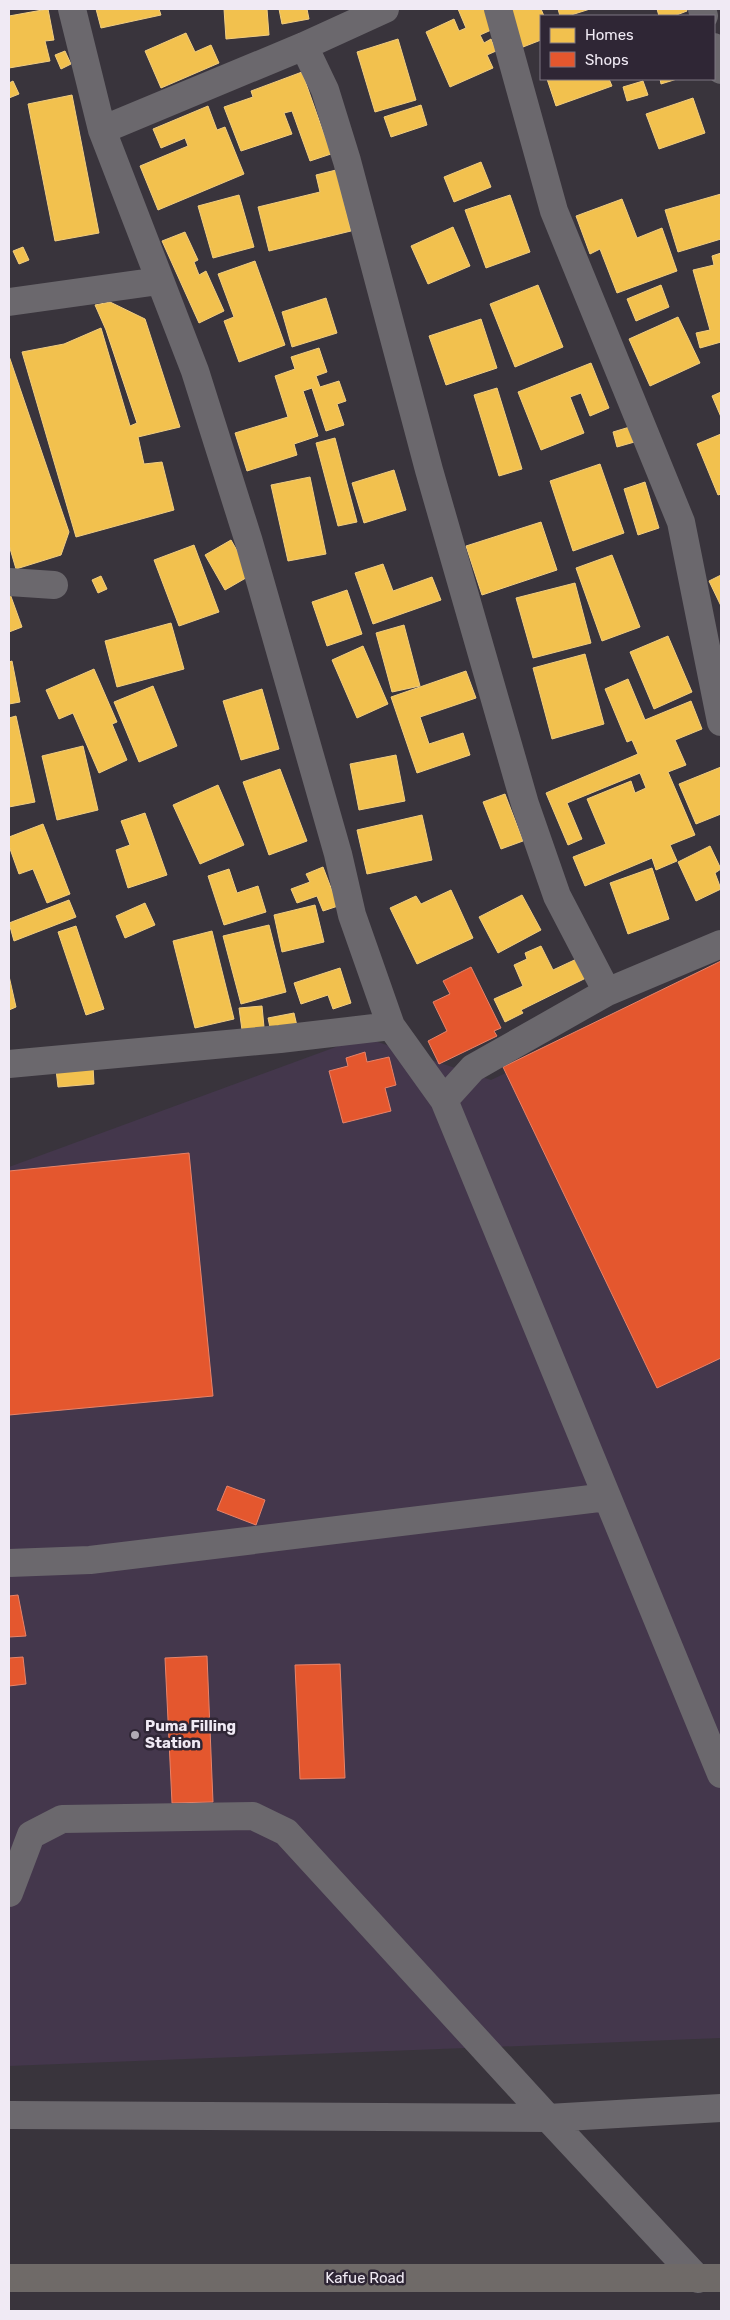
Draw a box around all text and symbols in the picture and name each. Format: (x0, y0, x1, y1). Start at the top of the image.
legend (540, 15, 715, 80)
text: Homes (585, 26, 634, 44)
text: Shops (585, 51, 629, 69)
place label: Puma Filling Station (145, 1717, 236, 1752)
marker: Puma Filling Station (129, 1729, 141, 1741)
street label: Kafue Road (325, 2269, 405, 2287)

